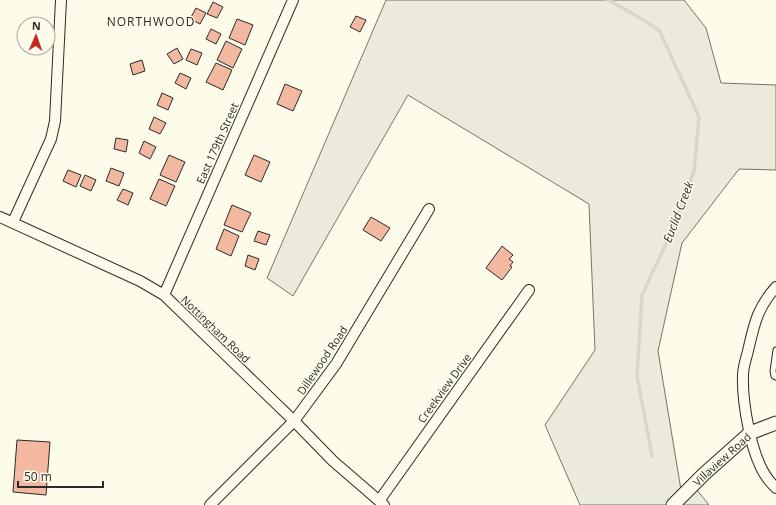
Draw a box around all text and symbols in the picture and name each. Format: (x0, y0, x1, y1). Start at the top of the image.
district label: NORTHWOOD (107, 13, 195, 30)
north arrow (16, 16, 56, 56)
text: N (32, 18, 41, 33)
street label: East 179th Street (192, 100, 242, 186)
water label: Euclid Creek (659, 178, 698, 245)
street label: Nottingham Road (178, 292, 254, 366)
street label: Dillewood Road (293, 323, 351, 397)
street label: Creekview Drive (414, 350, 474, 426)
street label: Villaview Road (689, 429, 754, 489)
scale bar (18, 463, 103, 489)
text: 50 m (24, 468, 52, 485)

